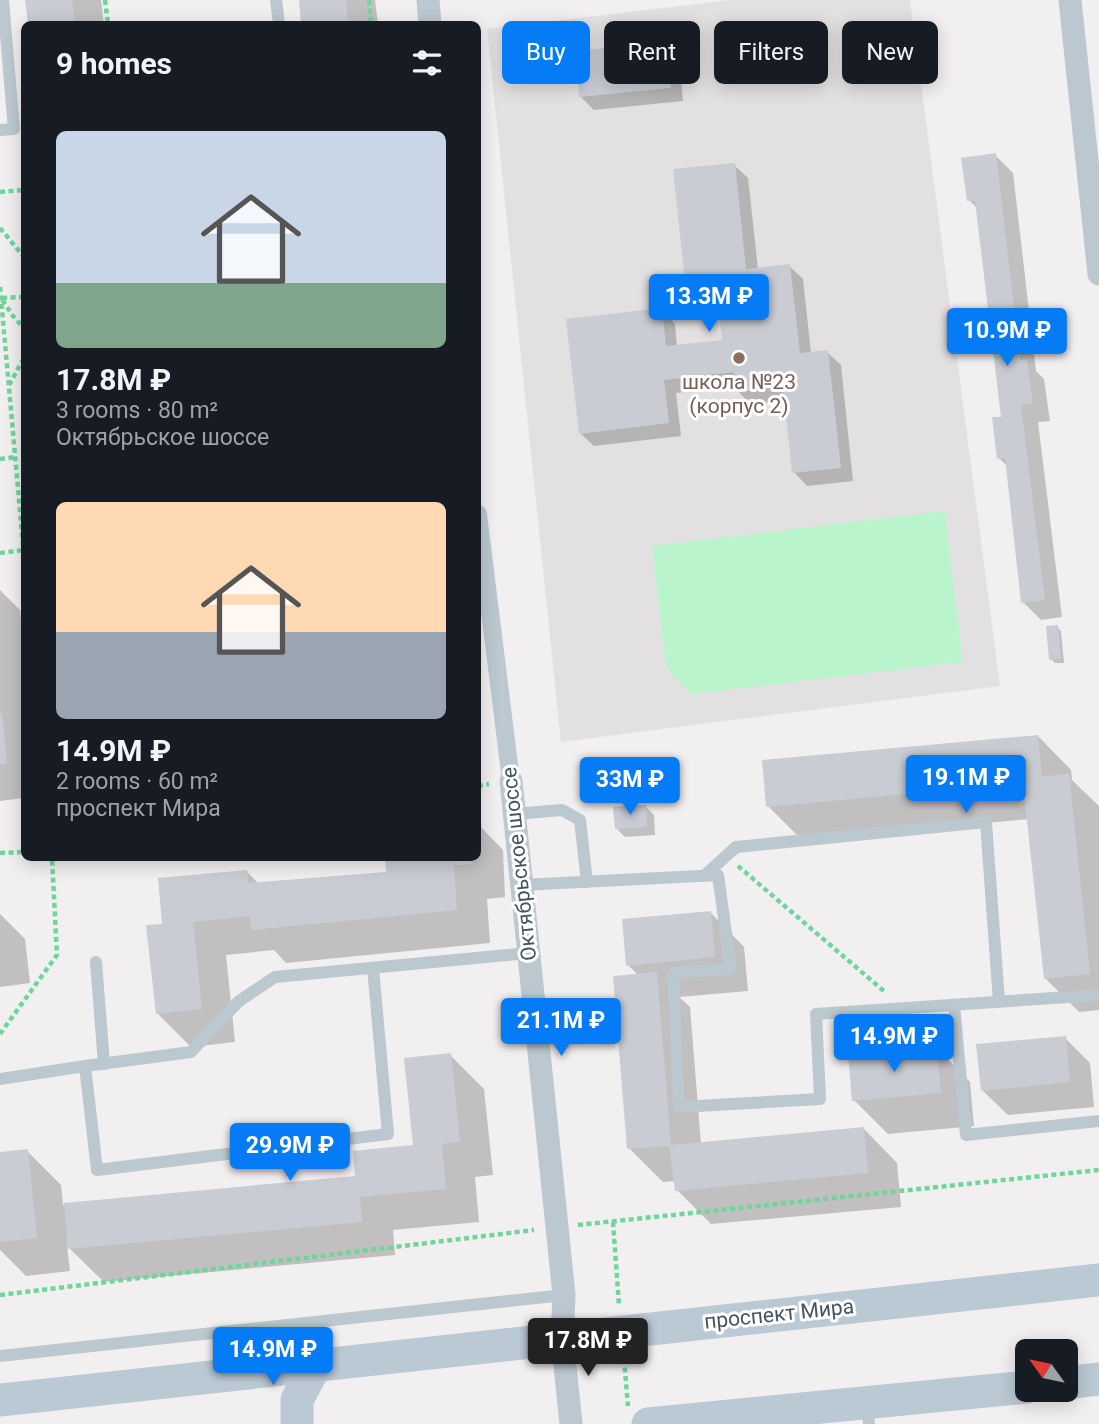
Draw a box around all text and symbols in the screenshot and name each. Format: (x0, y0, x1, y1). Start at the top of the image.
chip: Buy (502, 21, 590, 84)
chip: Rent (604, 21, 700, 84)
chip: Filters (714, 21, 828, 84)
chip: New (842, 21, 938, 84)
icon: filters (408, 44, 446, 82)
text: 9 homes (56, 46, 172, 81)
icon: home (188, 176, 314, 302)
pin: 13.3M ₽ (644, 274, 774, 334)
text: 13.3M ₽ (665, 283, 753, 310)
pin: 10.9M ₽ (942, 308, 1072, 368)
text: 10.9M ₽ (963, 317, 1051, 344)
marker: школа №23 (корпус 2) (731, 350, 747, 366)
text: 17.8M ₽ (56, 362, 171, 397)
place label: школа №23 (корпус 2) (682, 370, 796, 418)
text: 3 rooms · 80 m² (56, 397, 218, 424)
text: Октябрьское шоссе (56, 424, 269, 451)
icon: home (188, 547, 314, 673)
text: 14.9M ₽ (56, 733, 171, 768)
pin: 19.1M ₽ (901, 756, 1031, 815)
pin: 33M ₽ (581, 758, 679, 817)
text: 19.1M ₽ (922, 764, 1010, 791)
street label: Октябрьское шоссе (497, 766, 541, 962)
text: 33M ₽ (596, 766, 664, 793)
text: 2 rooms · 60 m² (56, 768, 218, 795)
text: проспект Мира (56, 795, 221, 822)
pin: 21.1M ₽ (496, 998, 626, 1058)
text: 21.1M ₽ (517, 1007, 605, 1034)
pin: 14.9M ₽ (829, 1014, 959, 1074)
text: 14.9M ₽ (850, 1023, 938, 1050)
pin: 29.9M ₽ (225, 1124, 355, 1183)
text: 29.9M ₽ (246, 1132, 334, 1159)
street label: проспект Мира (703, 1294, 855, 1334)
pin: 17.8M ₽ (523, 1318, 653, 1378)
text: 17.8M ₽ (544, 1327, 632, 1354)
pin: 14.9M ₽ (208, 1328, 338, 1387)
text: 14.9M ₽ (229, 1336, 317, 1363)
north arrow (1015, 1339, 1078, 1402)
map controls (1015, 1339, 1078, 1402)

